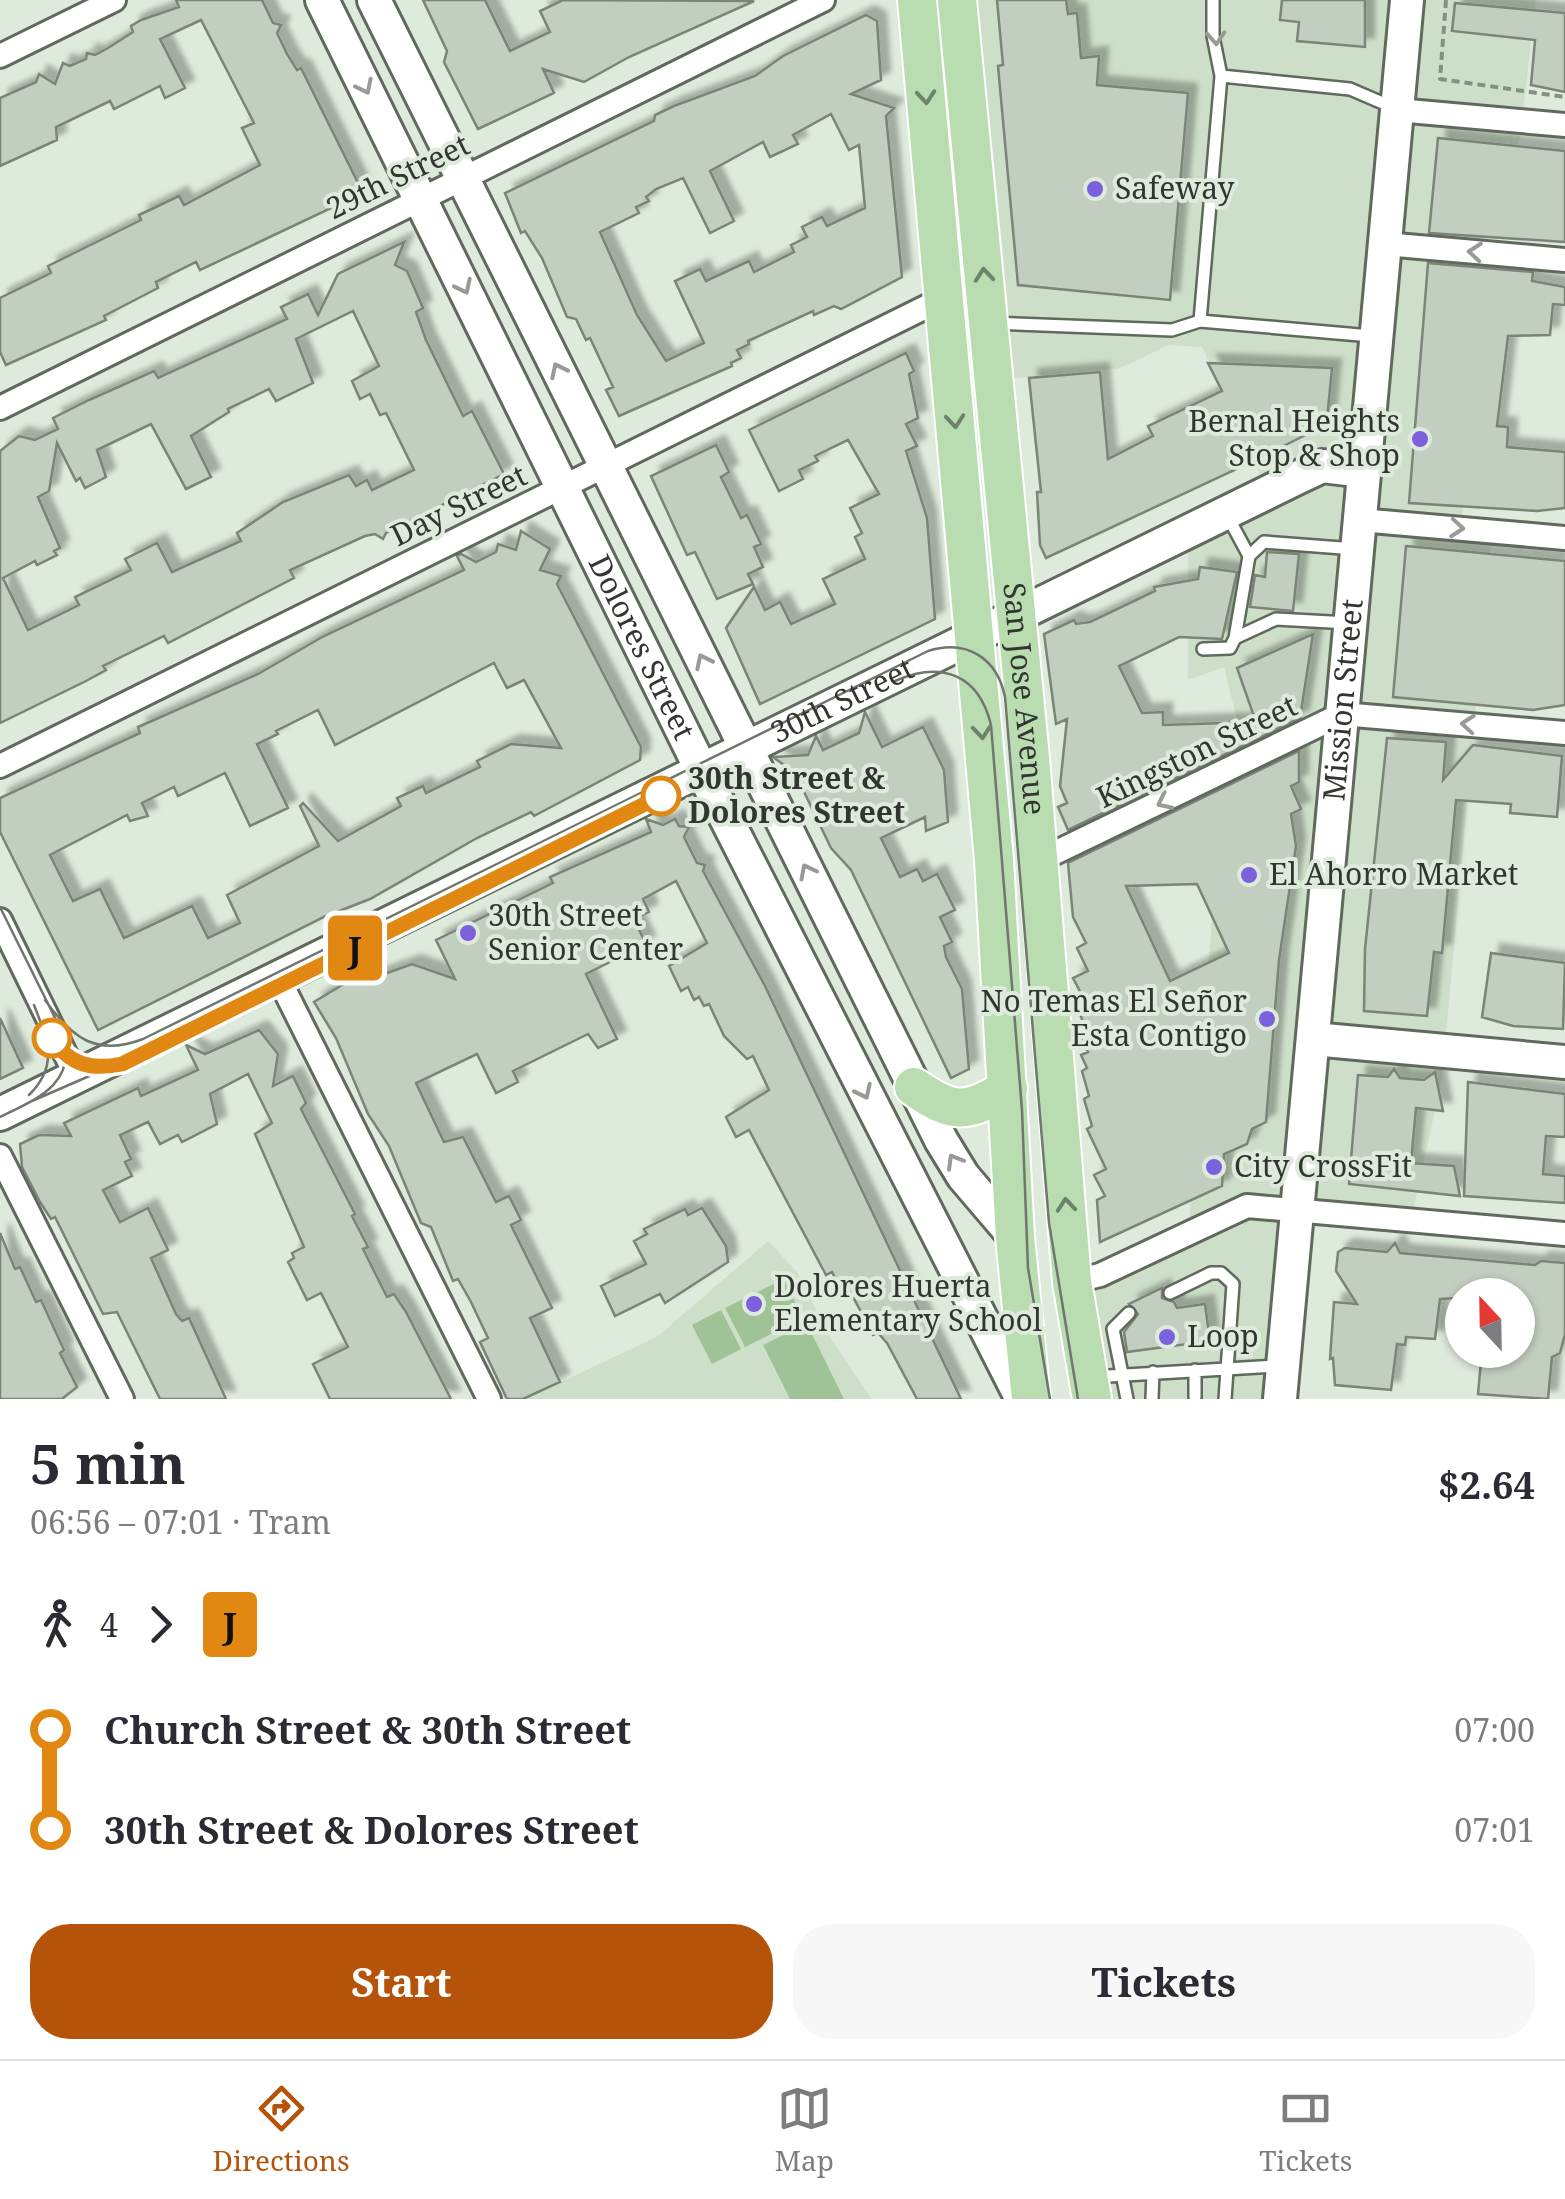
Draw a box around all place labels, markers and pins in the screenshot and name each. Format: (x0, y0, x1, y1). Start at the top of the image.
place label: Safeway (1115, 167, 1234, 208)
marker: Safeway (1084, 178, 1106, 200)
place label: Bernal Heights Stop & Shop (1188, 400, 1400, 475)
marker: Bernal Heights Stop & Shop (1409, 428, 1431, 450)
place label: 30th Street & Dolores Street (688, 757, 905, 832)
marker: 30th Street & Dolores Street (642, 777, 680, 815)
place label: El Ahorro Market (1269, 853, 1518, 894)
marker: El Ahorro Market (1238, 864, 1260, 886)
place label: 30th Street Senior Center (488, 894, 683, 969)
marker: 30th Street Senior Center (457, 922, 479, 944)
place label: No Temas El Señor Esta Contigo (981, 980, 1247, 1055)
marker: No Temas El Señor Esta Contigo (1256, 1008, 1278, 1030)
unlabelled marker (33, 1019, 71, 1057)
place label: City CrossFit (1234, 1145, 1412, 1186)
marker: City CrossFit (1203, 1156, 1225, 1178)
place label: Dolores Huerta Elementary School (774, 1265, 1042, 1340)
marker: Dolores Huerta Elementary School (743, 1293, 765, 1315)
place label: Loop (1187, 1315, 1259, 1356)
marker: Loop (1156, 1326, 1178, 1348)

